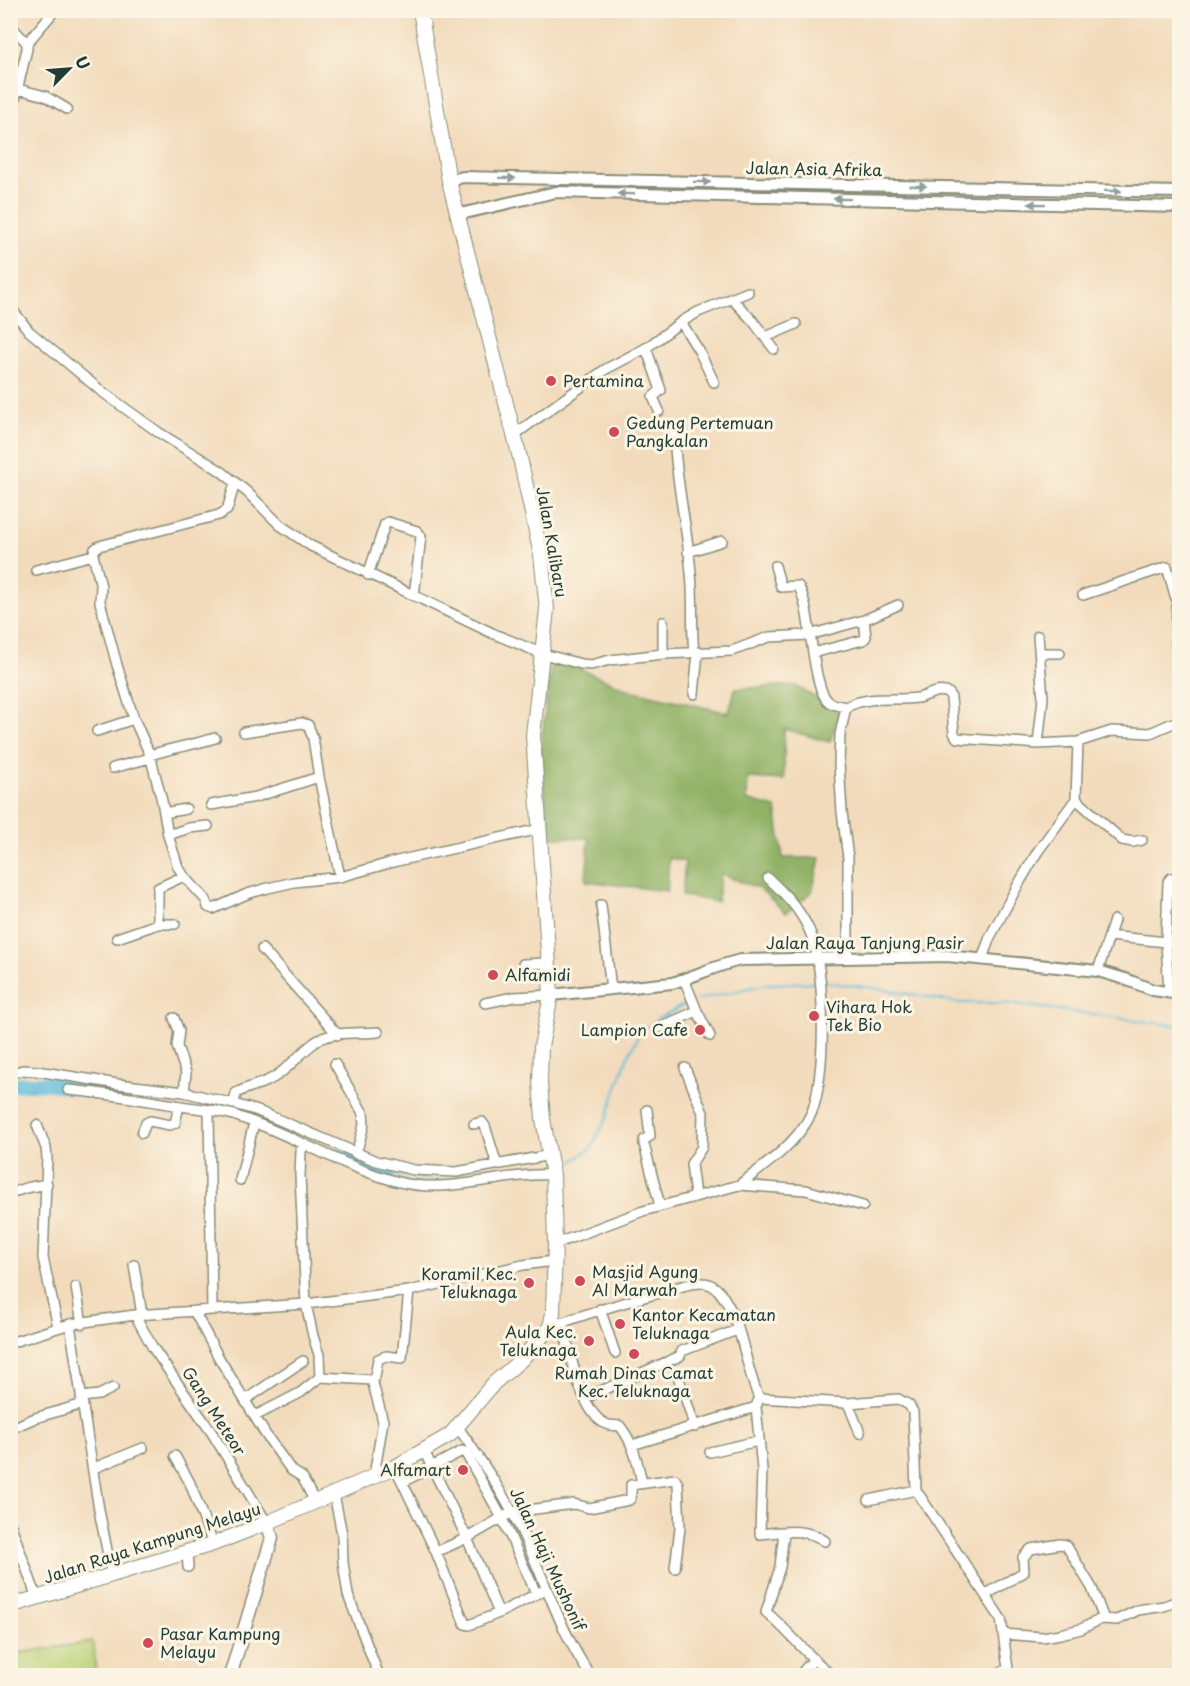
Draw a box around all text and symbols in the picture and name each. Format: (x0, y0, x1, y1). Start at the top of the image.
north arrow (39, 39, 99, 99)
text: U (70, 52, 97, 73)
street label: Jalan Asia Afrika (746, 155, 882, 181)
one-way arrow (497, 173, 516, 183)
one-way arrow (692, 177, 711, 186)
one-way arrow (908, 182, 927, 191)
one-way arrow (1103, 186, 1122, 195)
one-way arrow (617, 189, 636, 199)
one-way arrow (833, 194, 852, 204)
one-way arrow (1028, 199, 1047, 208)
place label: Pertamina (563, 368, 644, 392)
marker: Pertamina (544, 374, 558, 388)
place label: Gedung Pertemuan Pangkalan (626, 410, 774, 452)
marker: Gedung Pertemuan Pangkalan (607, 425, 621, 439)
street label: Jalan Kalibaru (531, 485, 575, 599)
street label: Jalan Raya Tanjung Pasir (766, 930, 965, 954)
place label: Alfamidi (505, 962, 571, 986)
marker: Alfamidi (486, 968, 500, 982)
place label: Vihara Hok Tek Bio (826, 994, 912, 1036)
marker: Vihara Hok Tek Bio (807, 1009, 821, 1023)
place label: Lampion Cafe (581, 1017, 688, 1041)
marker: Lampion Cafe (693, 1023, 707, 1037)
place label: Masjid Agung Al Marwah (592, 1259, 698, 1301)
place label: Koramil Kec. Teluknaga (421, 1261, 517, 1303)
marker: Masjid Agung Al Marwah (573, 1274, 587, 1288)
marker: Koramil Kec. Teluknaga (522, 1276, 536, 1290)
place label: Kantor Kecamatan Teluknaga (632, 1302, 776, 1344)
marker: Kantor Kecamatan Teluknaga (613, 1317, 627, 1331)
place label: Aula Kec. Teluknaga (500, 1319, 577, 1361)
marker: Aula Kec. Teluknaga (582, 1334, 596, 1348)
marker: Rumah Dinas Camat Kec. Teluknaga (627, 1347, 641, 1361)
place label: Rumah Dinas Camat Kec. Teluknaga (554, 1360, 714, 1402)
street label: Gang Meteor (177, 1361, 253, 1460)
place label: Alfamart (380, 1457, 451, 1481)
marker: Alfamart (456, 1463, 470, 1477)
street label: Jalan Haji Mushonif (505, 1483, 593, 1636)
street label: Jalan Raya Kampung Melayu (40, 1496, 263, 1589)
place label: Pasar Kampung Melayu (160, 1621, 280, 1663)
marker: Pasar Kampung Melayu (141, 1636, 155, 1650)

